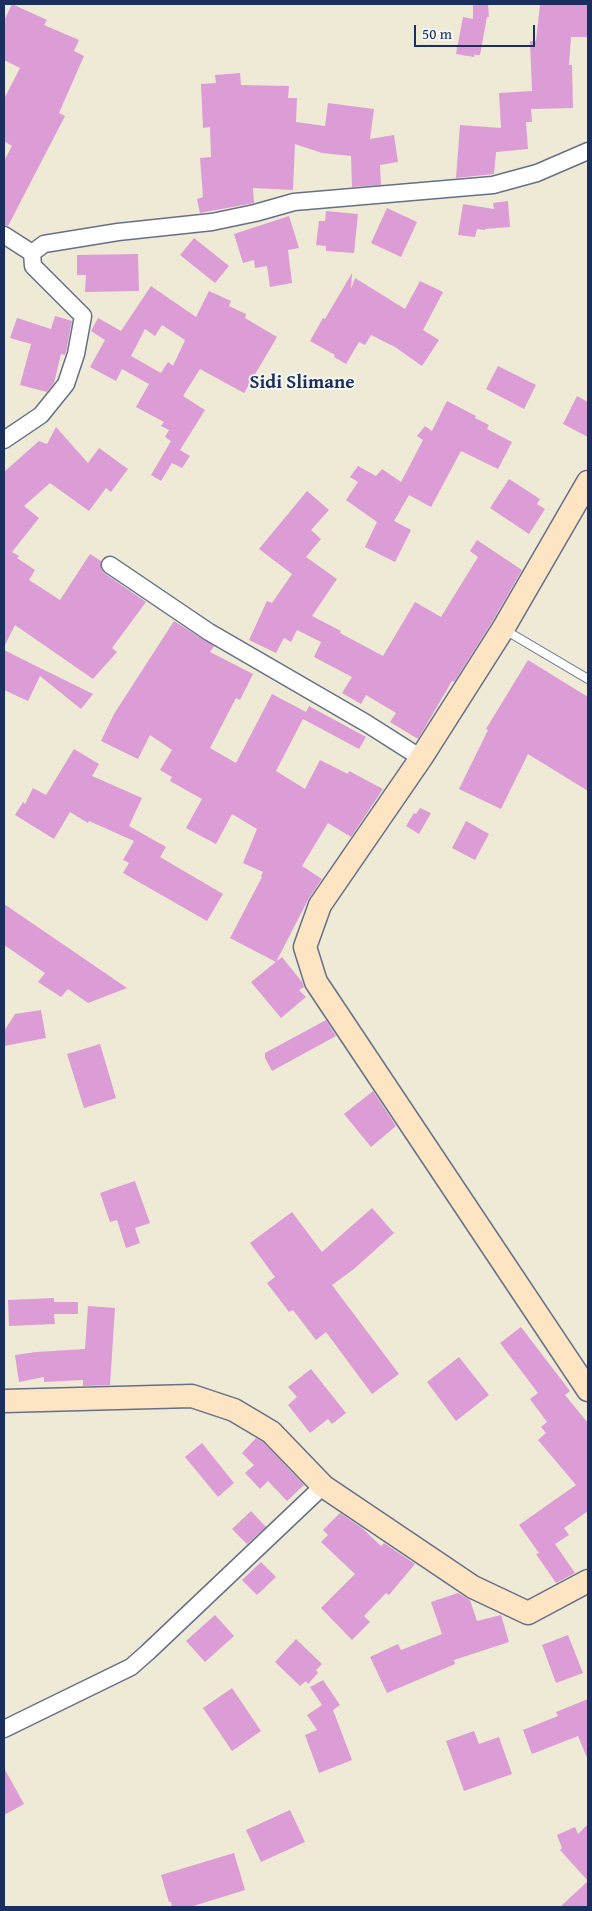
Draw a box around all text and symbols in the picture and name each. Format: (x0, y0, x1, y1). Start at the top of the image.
scale bar (417, 15, 538, 47)
text: 50 m (422, 23, 452, 44)
district label: Sidi Slimane (249, 372, 355, 394)

